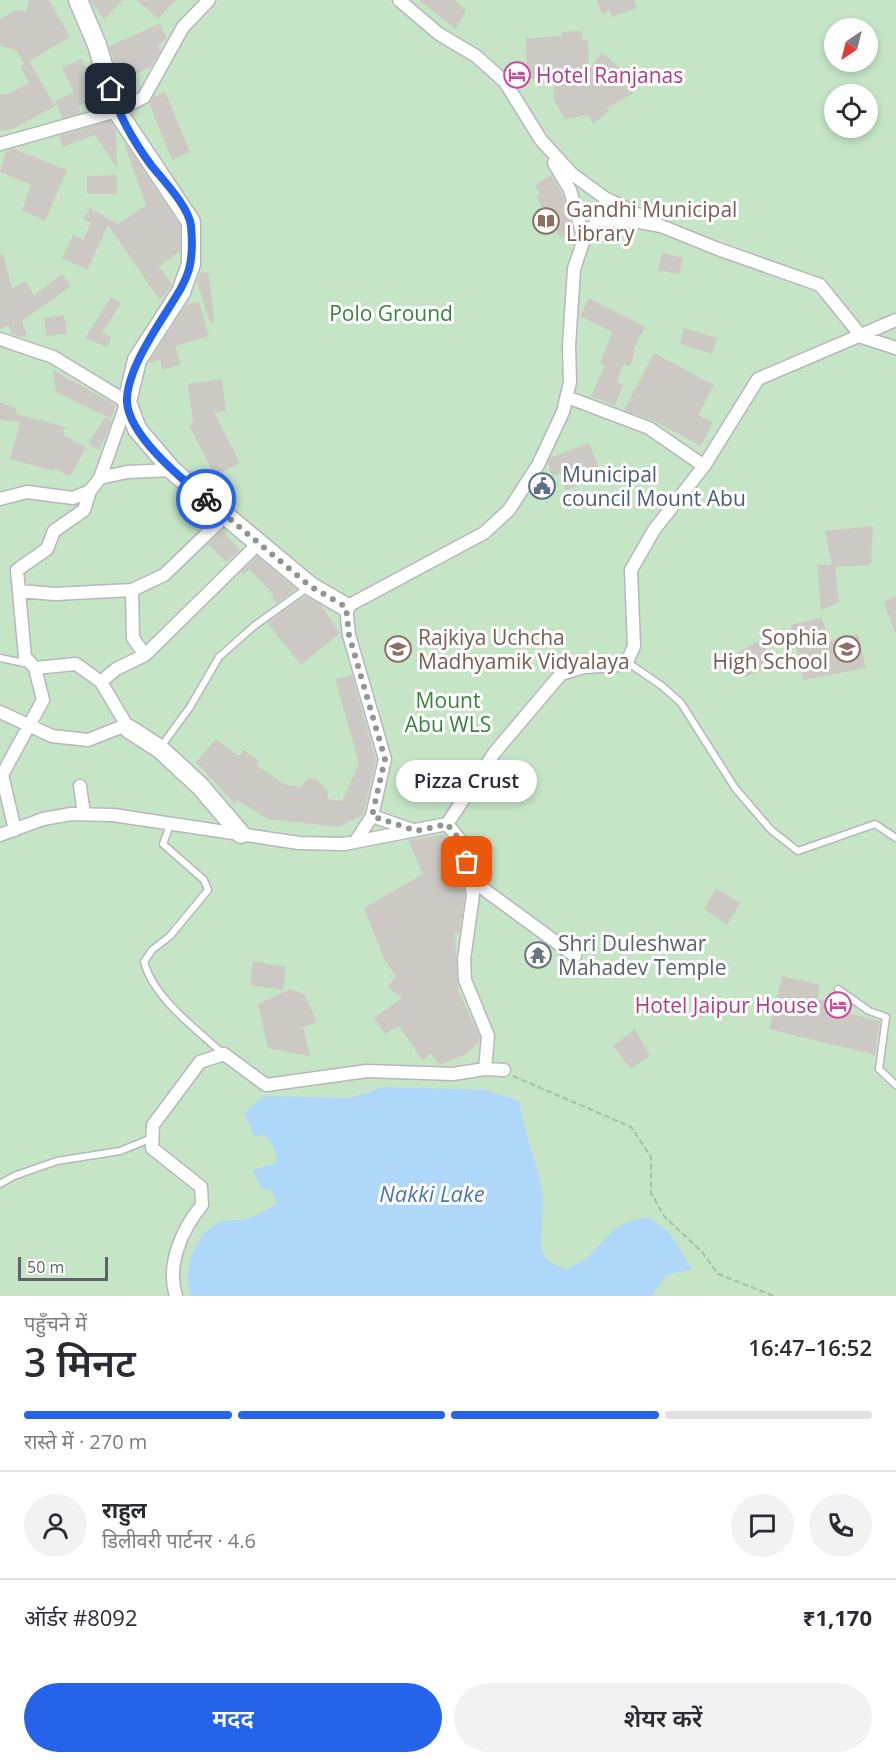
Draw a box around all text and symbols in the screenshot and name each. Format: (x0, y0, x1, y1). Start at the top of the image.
north arrow (824, 18, 878, 72)
map controls (824, 18, 878, 138)
hotel icon: Hotel Ranjanas (502, 60, 532, 90)
place label: Hotel Ranjanas (536, 61, 683, 89)
pin (85, 63, 136, 114)
icon: home (94, 72, 127, 105)
button: locate (824, 84, 878, 138)
place label: Gandhi Municipal Library (566, 195, 737, 247)
library icon: Gandhi Municipal Library (531, 206, 561, 236)
park label: Polo Ground (329, 299, 453, 327)
place label: Municipal council Mount Abu (562, 460, 746, 512)
courier (176, 469, 236, 529)
public building icon: Municipal council Mount Abu (527, 471, 557, 501)
icon: bike (190, 483, 223, 516)
place label: Rajkiya Uchcha Madhyamik Vidyalaya (418, 623, 630, 675)
place label: Sophia High School (712, 623, 828, 675)
school or university icon: Rajkiya Uchcha Madhyamik Vidyalaya (383, 634, 413, 664)
school or university icon: Sophia High School (832, 634, 862, 664)
park label: Mount Abu WLS (405, 686, 491, 738)
callout: Pizza Crust (396, 760, 538, 802)
text: Pizza Crust (414, 767, 519, 794)
pin (441, 836, 492, 887)
icon: bag (450, 845, 483, 878)
place label: Shri Duleshwar Mahadev Temple (558, 929, 726, 981)
temple icon: Shri Duleshwar Mahadev Temple (523, 940, 553, 970)
hotel icon: Hotel Jaipur House (823, 990, 853, 1020)
place label: Hotel Jaipur House (635, 991, 818, 1019)
water label: Nakki Lake (379, 1178, 485, 1208)
scale bar (18, 1254, 108, 1282)
text: 50 m (27, 1256, 64, 1278)
text: पहुँचने में (24, 1310, 87, 1337)
text: 16:47–16:52 (748, 1332, 872, 1362)
text: 3 मिनट (24, 1335, 136, 1388)
text: रास्ते में · 270 m (24, 1428, 147, 1455)
button: person (24, 1494, 87, 1557)
text: राहुल (102, 1494, 147, 1524)
button: chat (731, 1494, 794, 1557)
button: phone (809, 1494, 872, 1557)
text: डिलीवरी पार्टनर · 4.6 (102, 1527, 256, 1554)
text: ऑर्डर #8092 (24, 1602, 138, 1632)
text: ₹1,170 (803, 1602, 872, 1632)
button: मदद (24, 1683, 442, 1752)
button: शेयर करें (454, 1683, 872, 1752)

